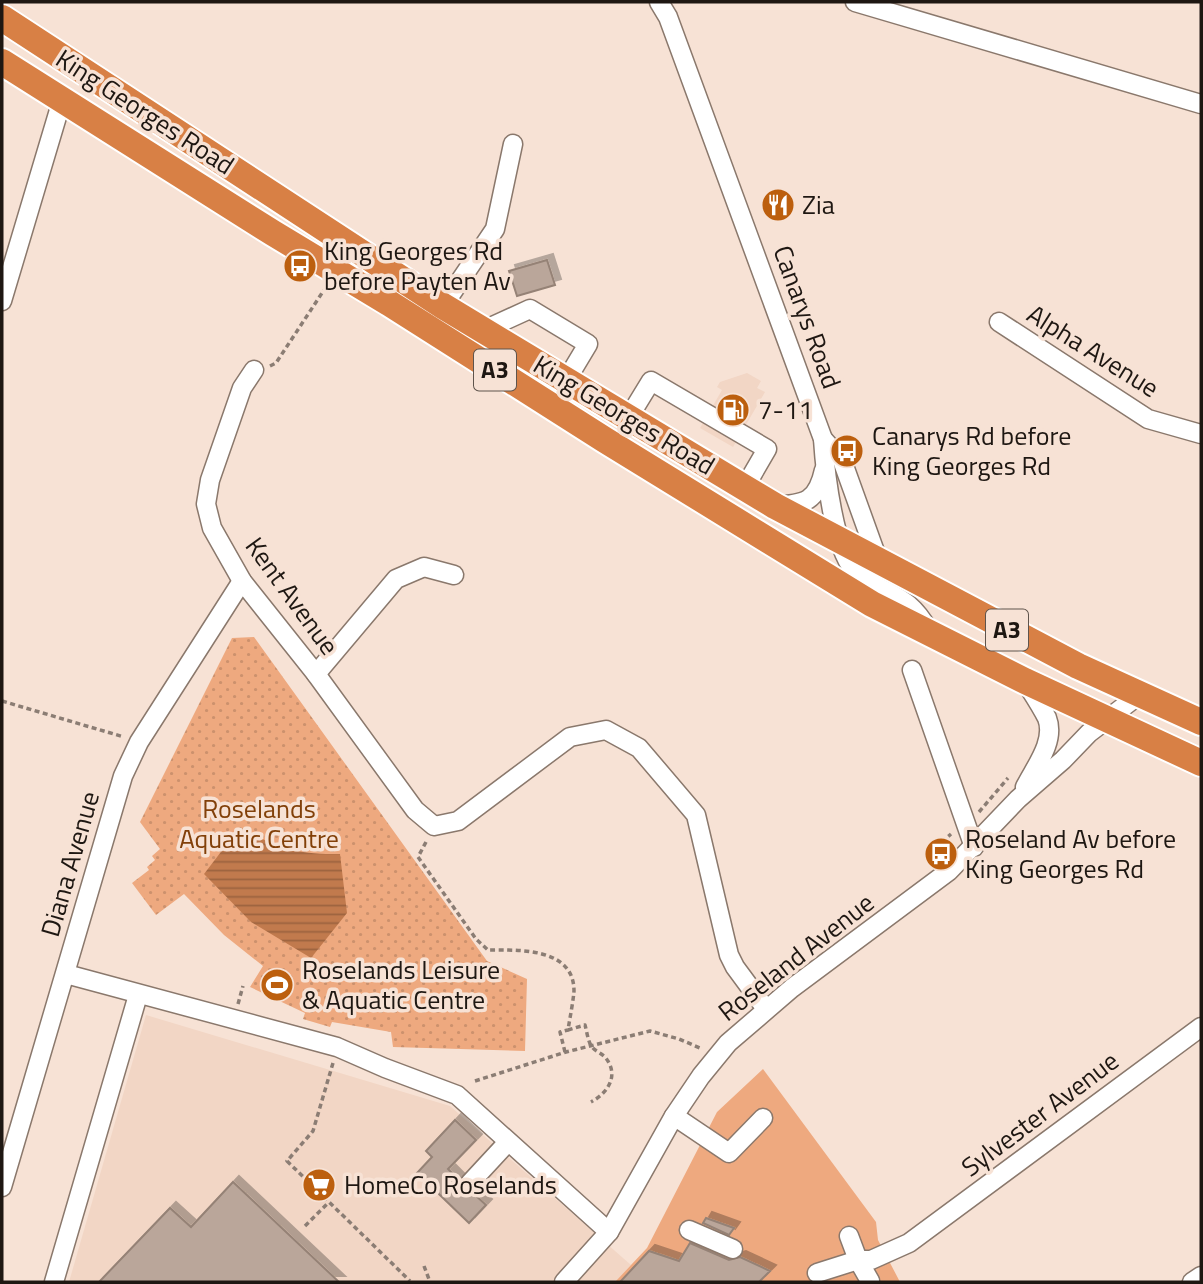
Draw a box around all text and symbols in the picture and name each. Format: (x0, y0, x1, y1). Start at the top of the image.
street label: King Georges Road (48, 39, 242, 184)
place label: Zia (802, 185, 835, 224)
restaurant icon: Zia (759, 186, 797, 224)
place label: King Georges Rd before Payten Av (324, 231, 511, 300)
street label: Canarys Road (764, 240, 851, 394)
bus stop icon: King Georges Rd before Payten Av (281, 247, 319, 285)
street label: Alpha Avenue (1020, 294, 1167, 407)
street label: King Georges Road (526, 345, 723, 484)
road number: A3 (474, 349, 516, 390)
place label: 7-11 (758, 390, 813, 429)
fuel station icon: 7-11 (714, 391, 752, 429)
place label: Canarys Rd before King Georges Rd (872, 416, 1071, 485)
bus stop icon: Canarys Rd before King Georges Rd (828, 432, 866, 470)
street label: Kent Avenue (236, 529, 349, 663)
road number: A3 (986, 610, 1028, 650)
street label: Diana Avenue (30, 787, 109, 941)
park label: Roselands Aquatic Centre (179, 789, 339, 858)
place label: Roseland Av before King Georges Rd (965, 819, 1176, 888)
bus stop icon: Roseland Av before King Georges Rd (922, 835, 960, 873)
street label: Roseland Avenue (709, 883, 882, 1030)
place label: Roselands Leisure & Aquatic Centre (302, 950, 500, 1019)
sports icon: Roselands Leisure & Aquatic Centre (258, 966, 296, 1004)
street label: Sylvester Avenue (953, 1041, 1127, 1186)
place label: HomeCo Roselands (344, 1165, 557, 1204)
supermarket icon: HomeCo Roselands (300, 1166, 338, 1204)

